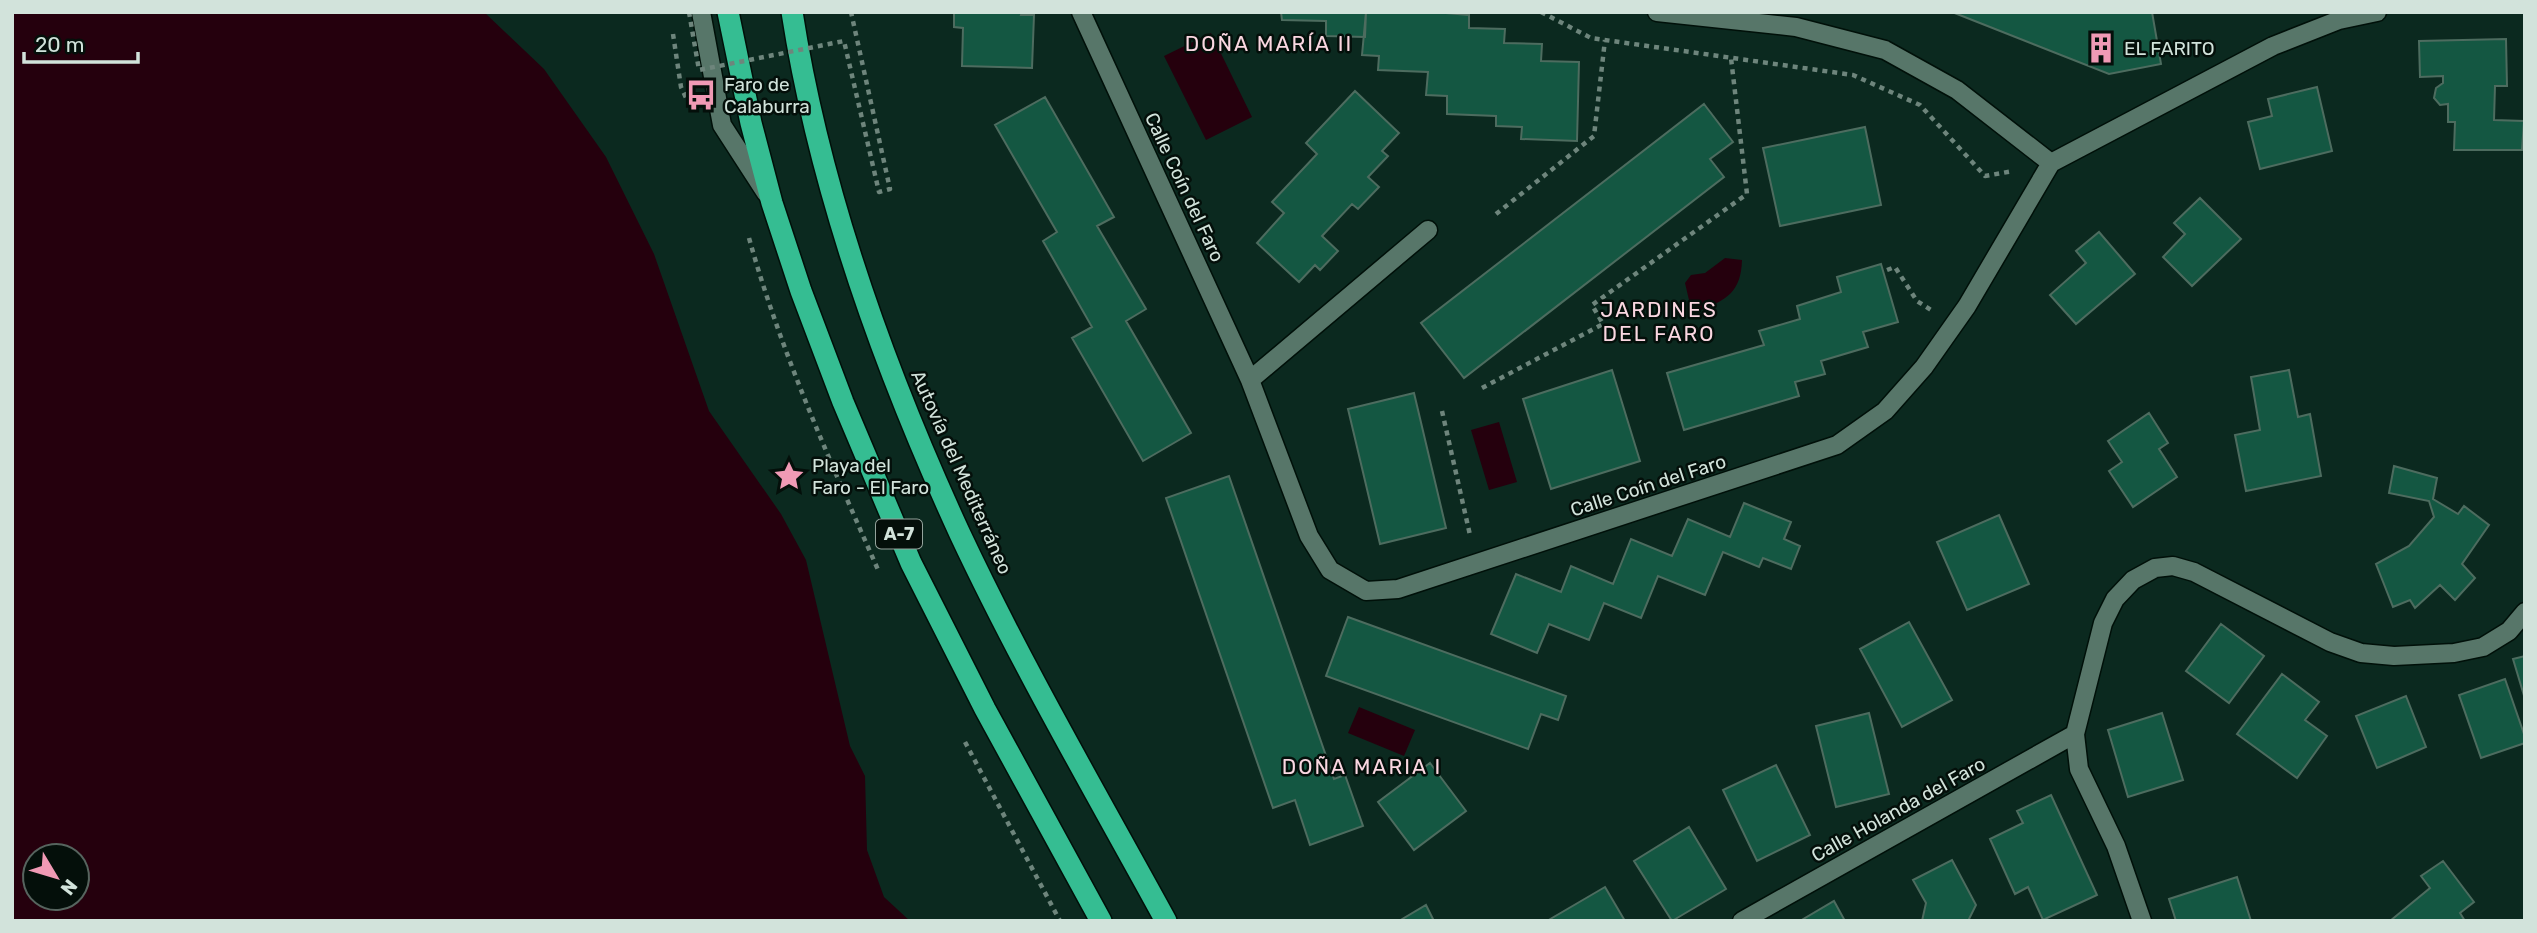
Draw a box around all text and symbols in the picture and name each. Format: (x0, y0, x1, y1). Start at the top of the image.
scale bar (24, 21, 138, 65)
district label: DOÑA MARÍA II (1185, 31, 1353, 56)
building icon: EL FARITO (2084, 31, 2118, 65)
text: 20 m (35, 32, 84, 57)
place label: EL FARITO (2124, 37, 2215, 60)
place label: Faro de Calaburra (724, 73, 810, 118)
bus stop icon: Faro de Calaburra (684, 78, 718, 112)
street label: Calle Coín del Faro (1140, 109, 1229, 266)
district label: JARDINES DEL FARO (1600, 297, 1718, 346)
street label: Autovía del Mediterráneo (906, 367, 1017, 578)
street label: Calle Coín del Faro (1567, 449, 1729, 521)
place label: Playa del Faro - El Faro (812, 454, 929, 499)
place icon: Playa del Faro - El Faro (772, 459, 806, 493)
road number: A-7 (876, 520, 922, 548)
street label: Calle Holanda del Faro (1807, 752, 1989, 867)
district label: DOÑA MARIA I (1282, 754, 1442, 779)
north arrow (21, 842, 91, 912)
text: N (56, 875, 82, 900)

